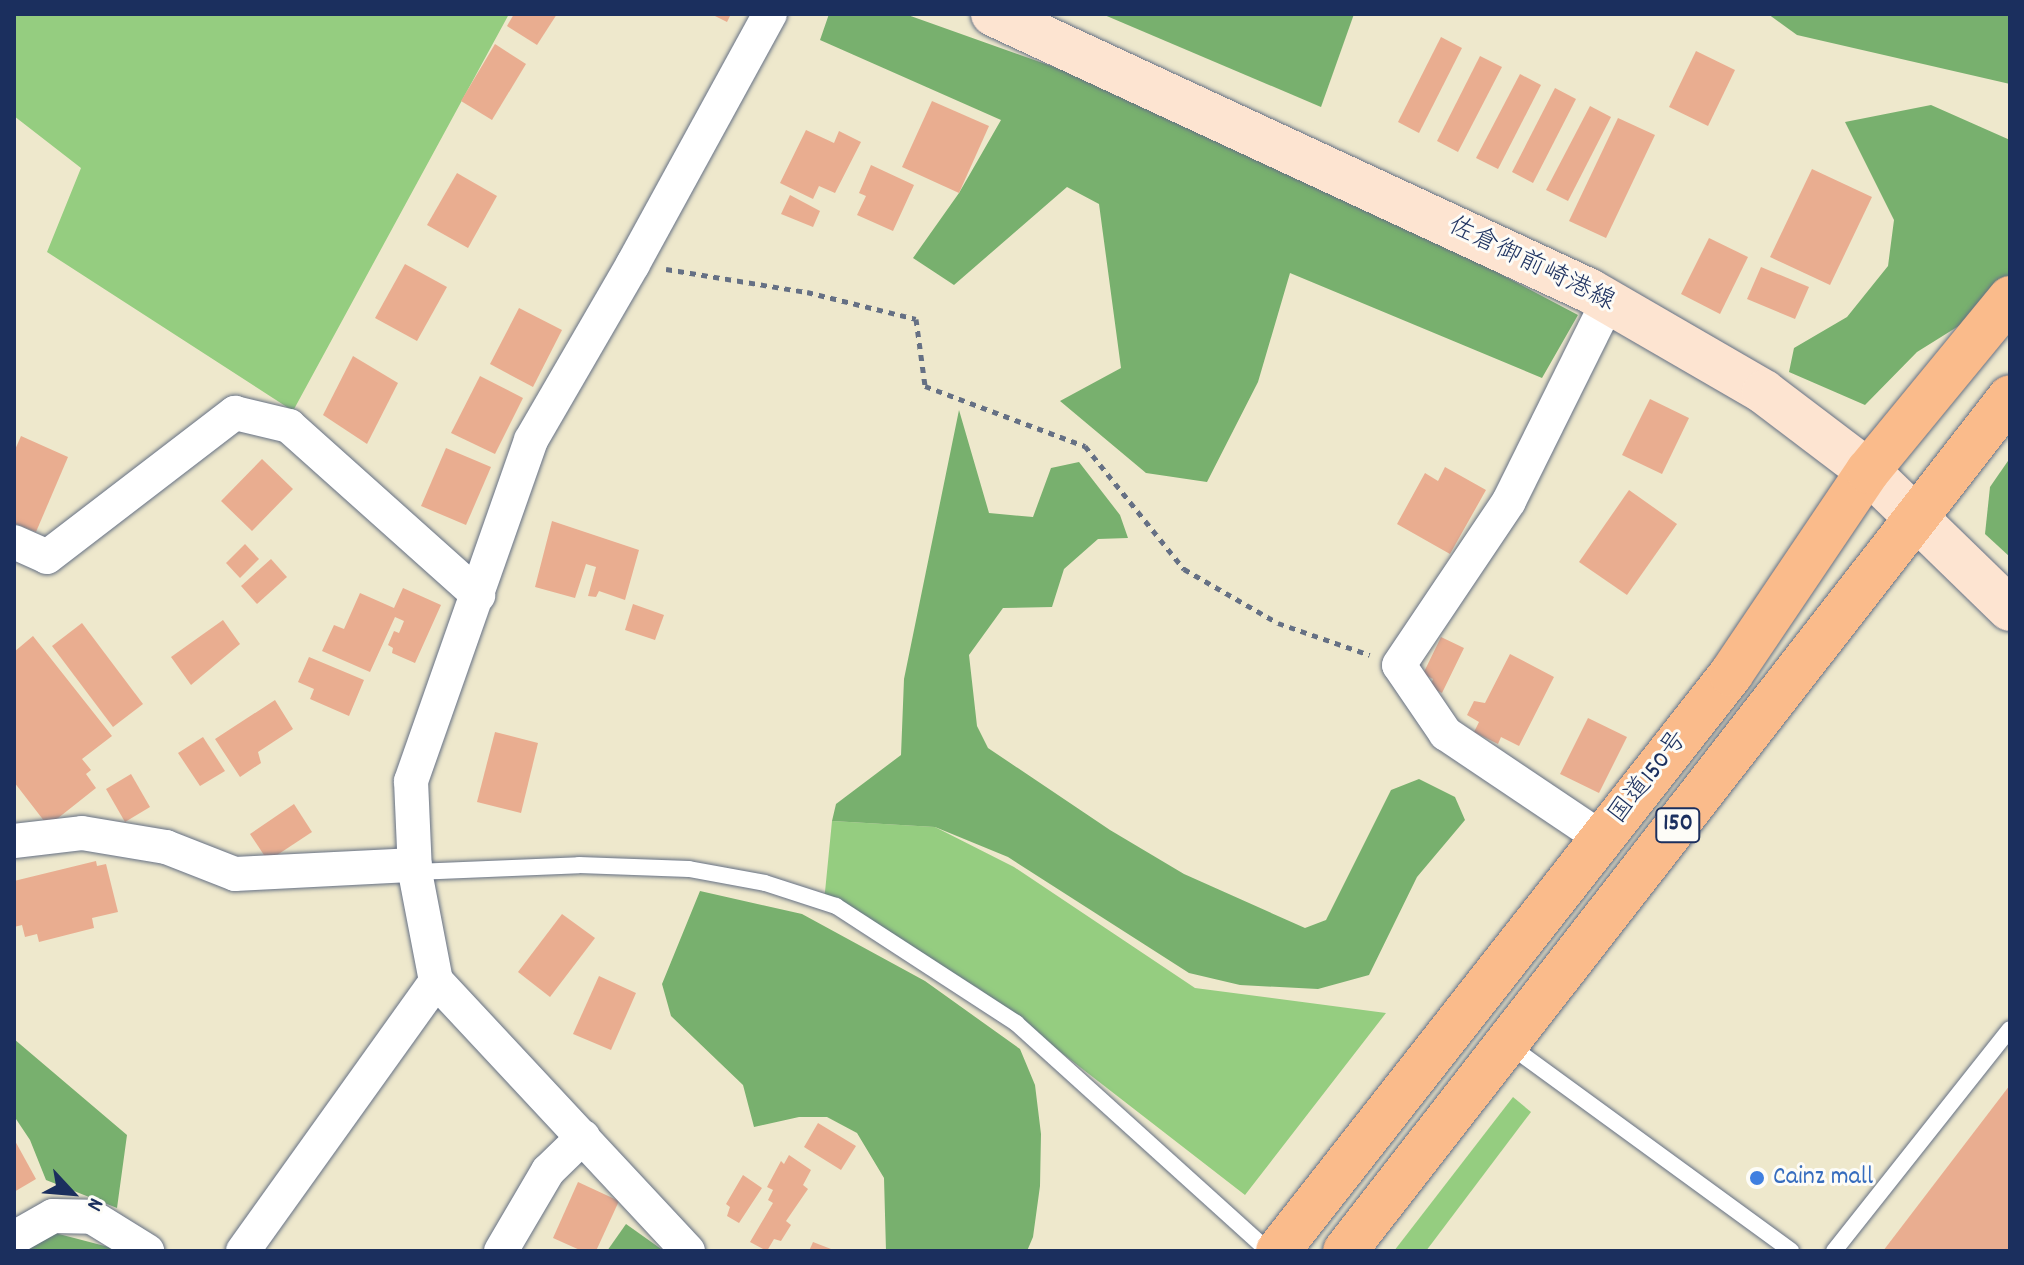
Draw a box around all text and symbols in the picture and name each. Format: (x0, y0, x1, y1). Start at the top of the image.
street label: 佐倉御前崎港線 (1442, 211, 1620, 319)
street label: 国道150号 (1603, 725, 1695, 831)
road number: 150 (1654, 805, 1702, 845)
north arrow (32, 1153, 112, 1233)
place label: Cainz mall (1773, 1162, 1873, 1194)
marker: Cainz mall (1748, 1169, 1766, 1187)
text: N (78, 1192, 110, 1215)

